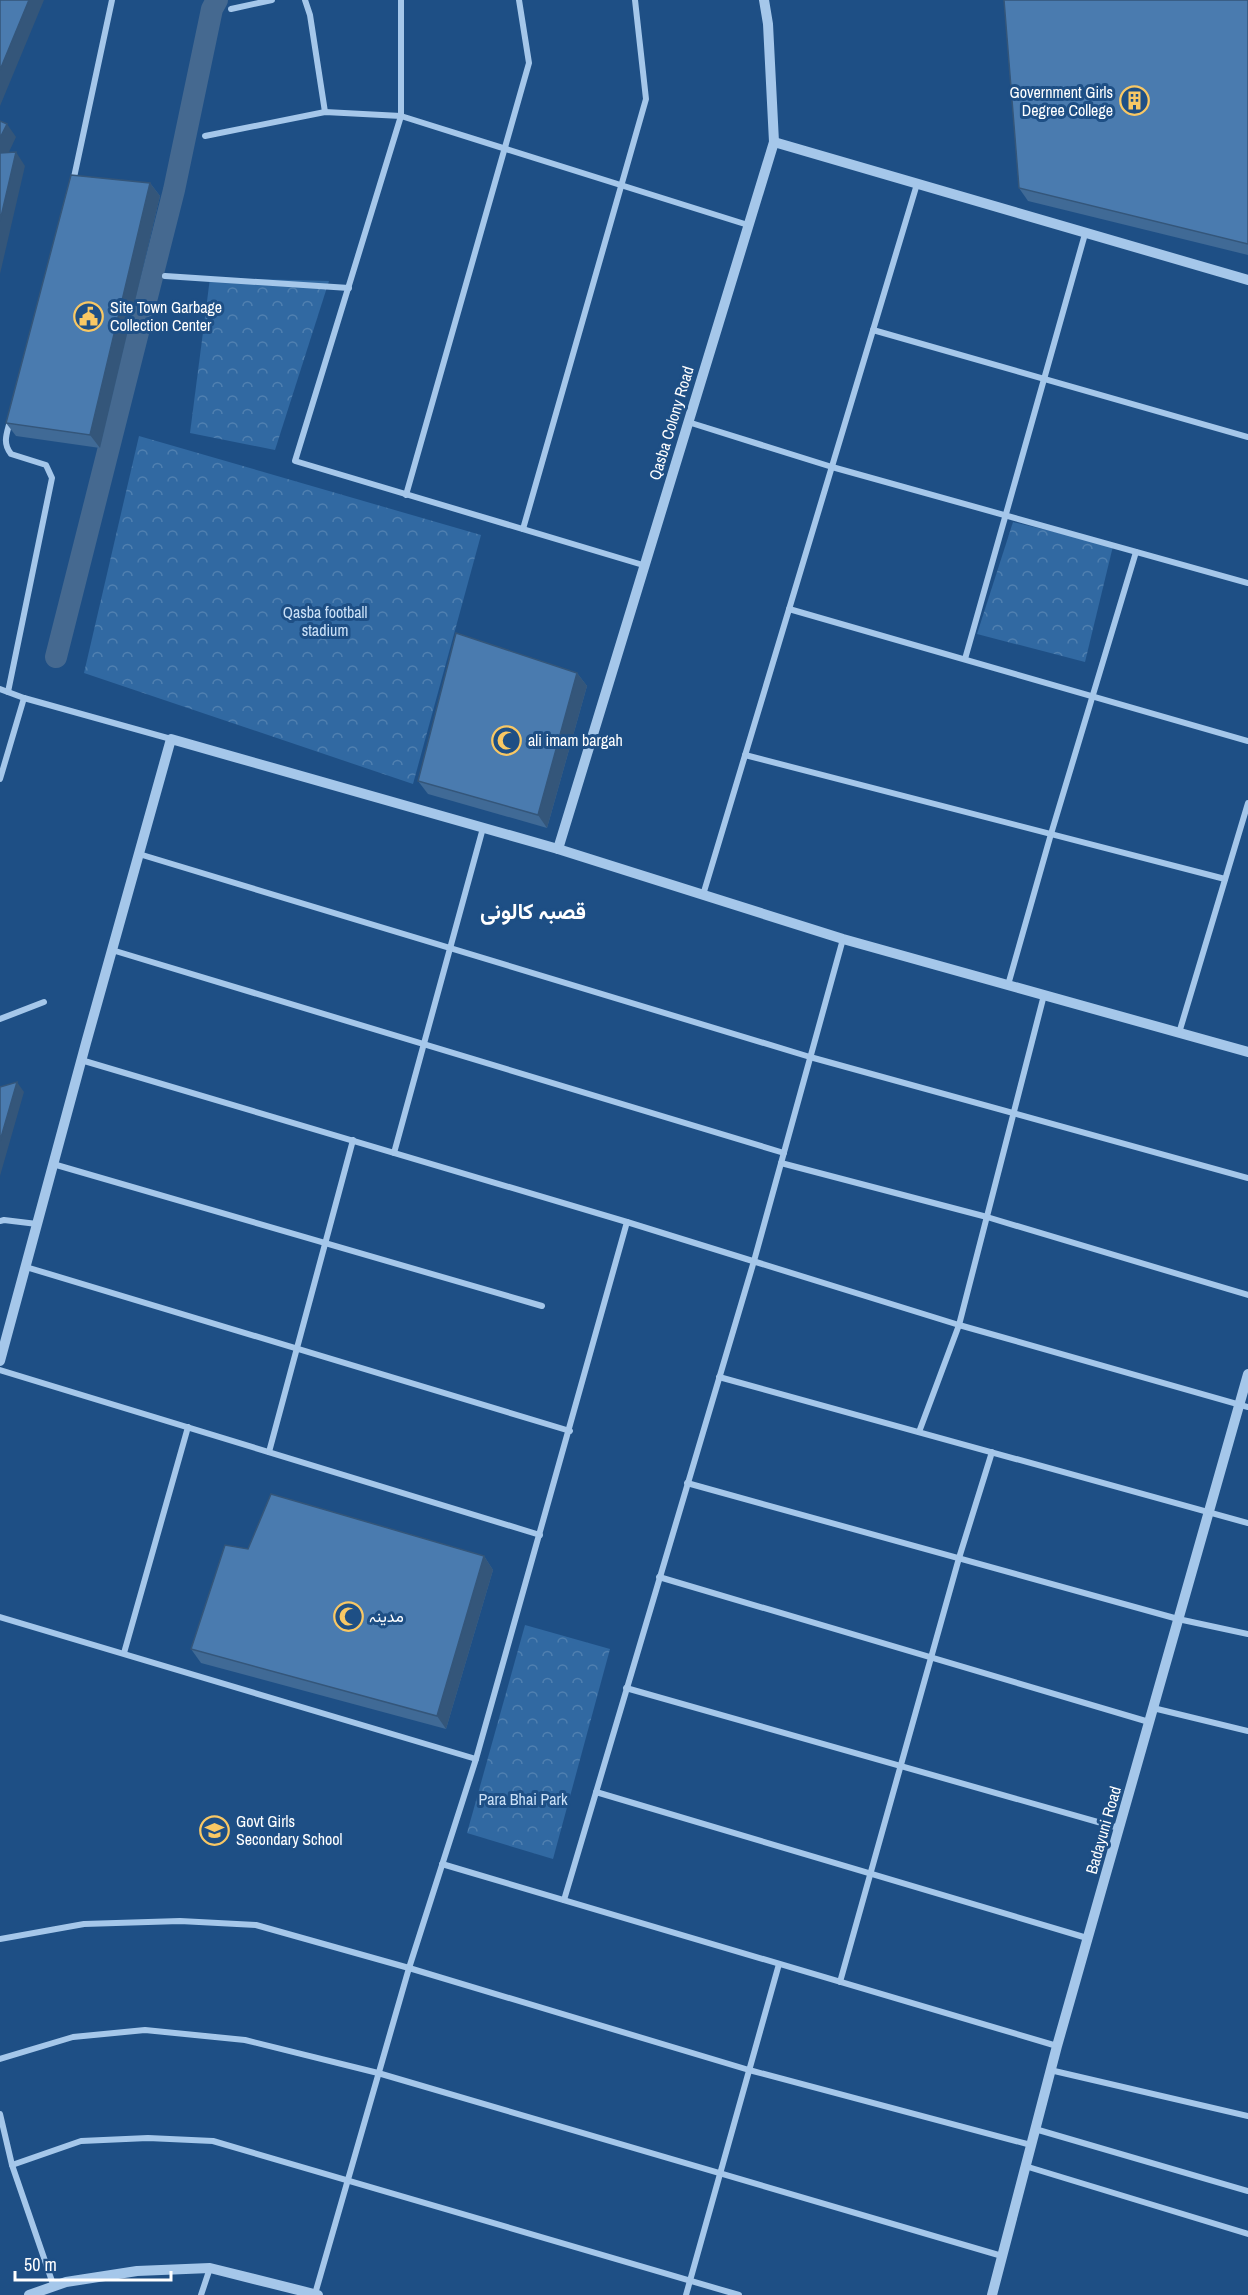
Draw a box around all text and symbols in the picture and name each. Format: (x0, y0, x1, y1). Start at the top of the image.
place label: Government Girls Degree College (1009, 81, 1113, 121)
building icon: Government Girls Degree College (1118, 85, 1150, 117)
place label: Site Town Garbage Collection Center (110, 296, 222, 336)
public building icon: Site Town Garbage Collection Center (73, 300, 105, 332)
street label: Qasba Colony Road (643, 363, 699, 483)
park label: Qasba football stadium (283, 601, 367, 641)
mosque icon: ali imam bargah (491, 724, 523, 756)
place label: ali imam bargah (528, 729, 623, 751)
district label: قصبہ کالونی (480, 896, 586, 926)
mosque icon: مدینہ (332, 1600, 364, 1632)
place label: مدینہ (369, 1605, 404, 1627)
street label: Badayuni Road (1080, 1783, 1126, 1877)
park label: Para Bhai Park (479, 1788, 568, 1810)
place label: Govt Girls Secondary School (236, 1810, 343, 1850)
school or university icon: Govt Girls Secondary School (199, 1814, 231, 1846)
scale bar (15, 2244, 171, 2282)
text: 50 m (24, 2252, 57, 2277)

